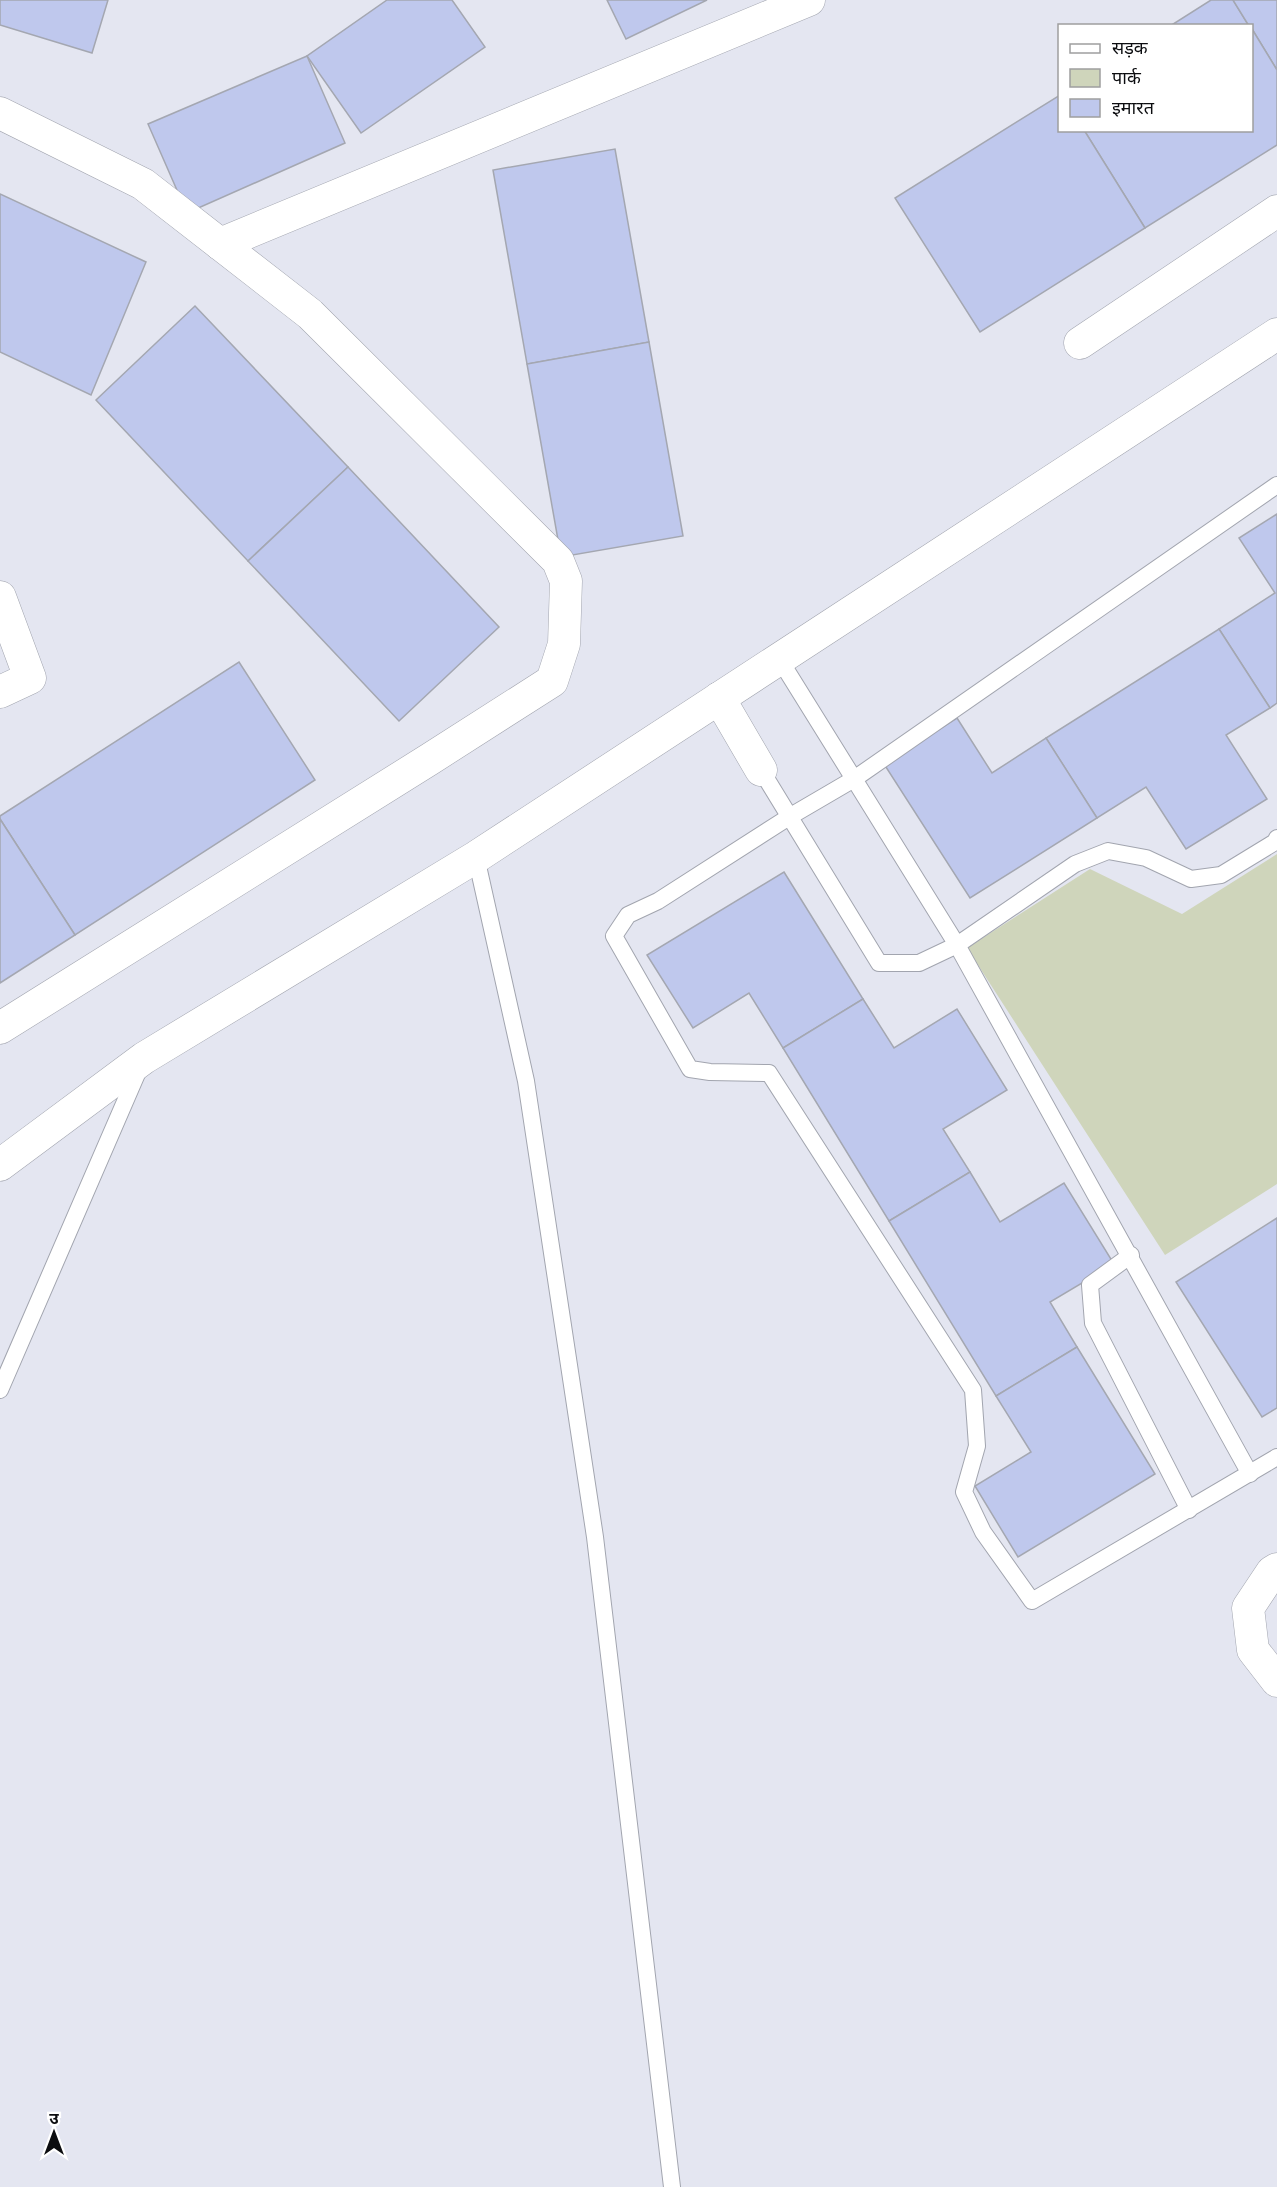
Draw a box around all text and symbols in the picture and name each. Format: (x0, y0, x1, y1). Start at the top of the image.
legend (1058, 24, 1253, 132)
text: सड़क (1112, 37, 1149, 58)
text: पार्क (1112, 67, 1142, 88)
text: इमारत (1112, 97, 1155, 118)
north arrow (24, 2103, 84, 2163)
text: उ (49, 2109, 59, 2127)

